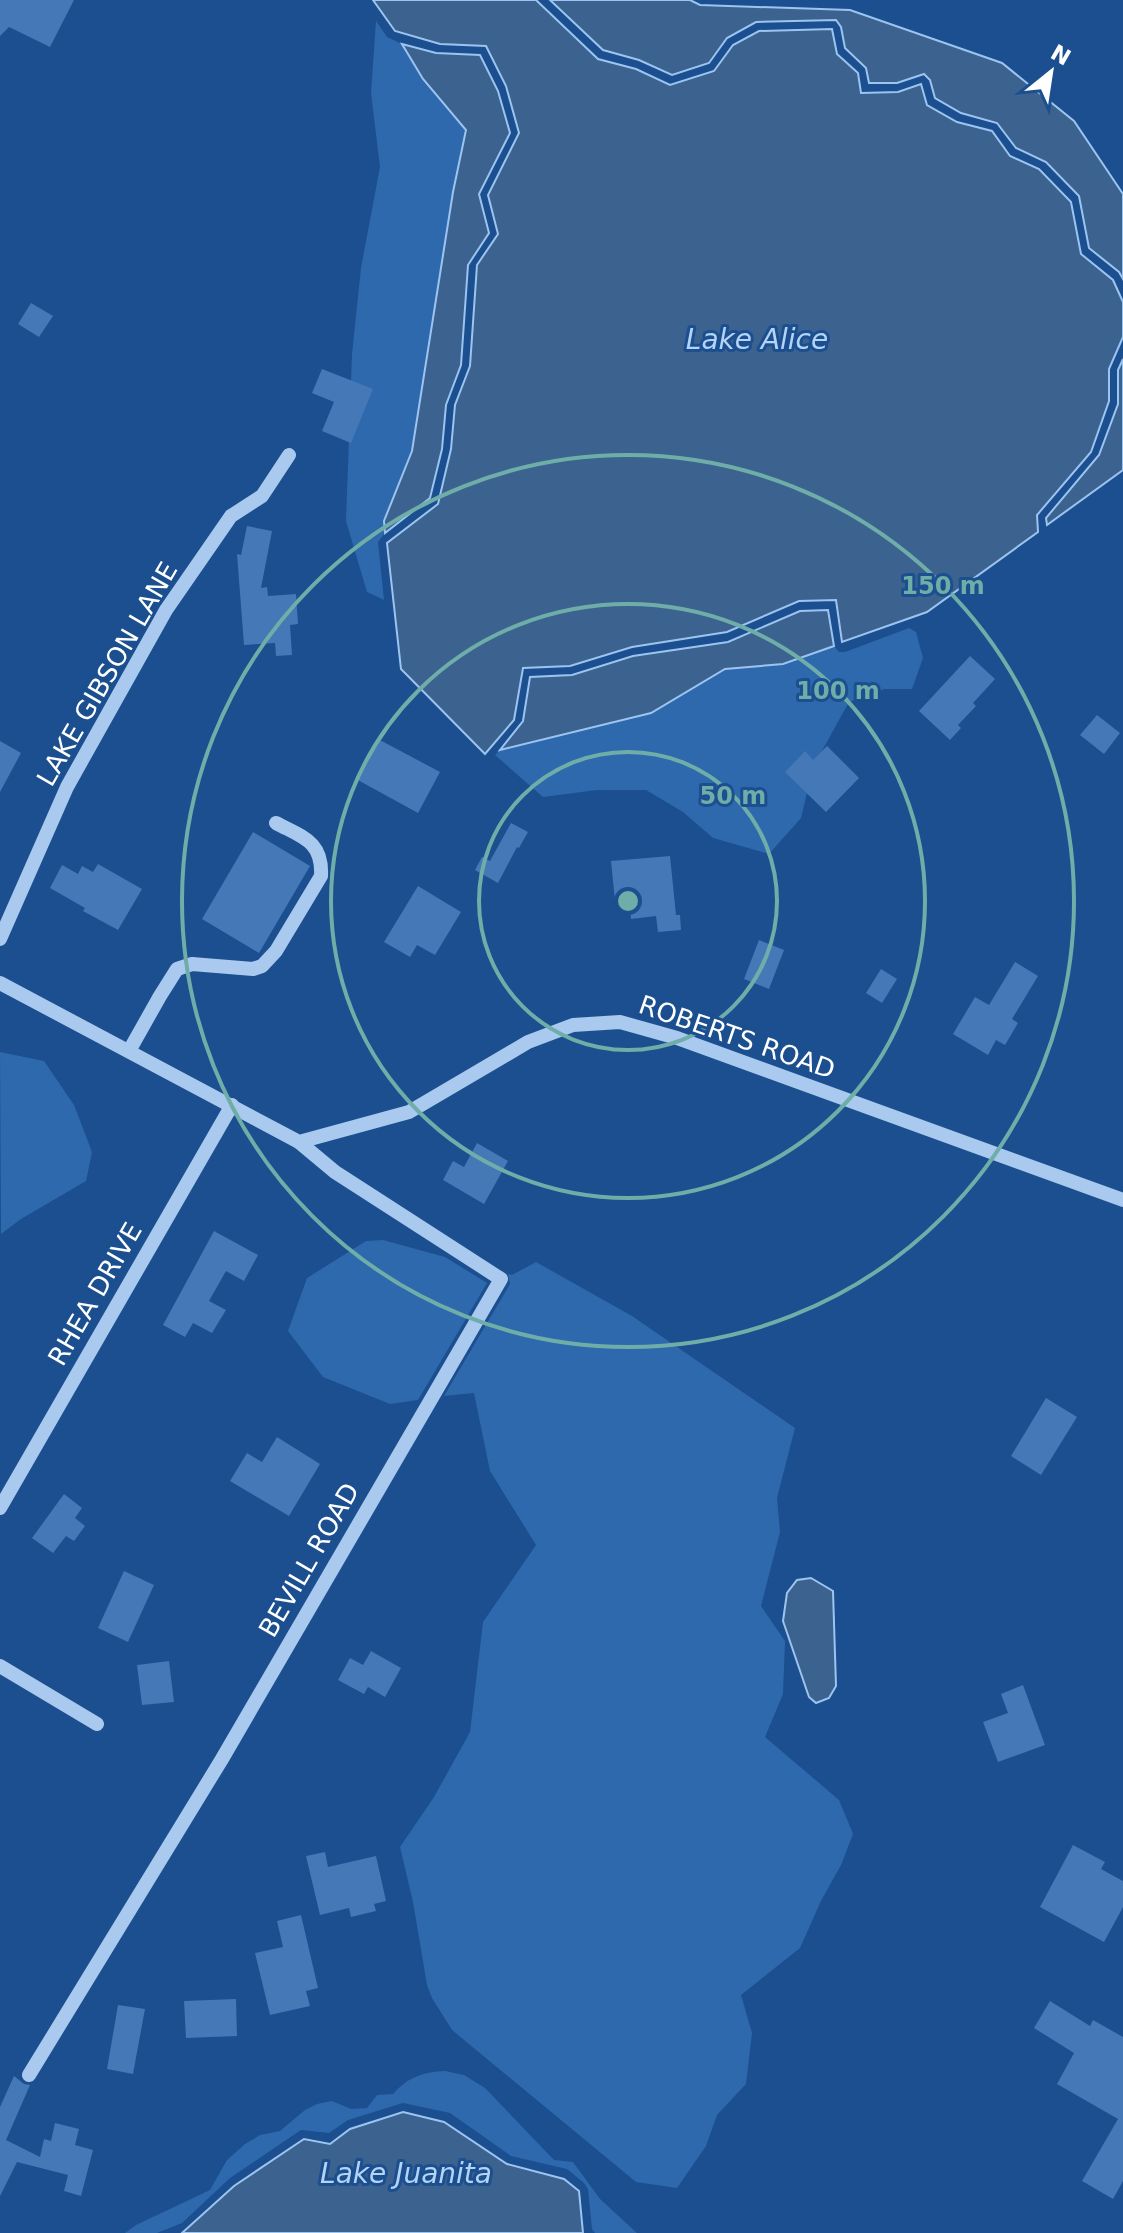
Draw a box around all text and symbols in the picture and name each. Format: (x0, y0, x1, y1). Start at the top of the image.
north arrow (1011, 32, 1091, 112)
text: N (1047, 40, 1075, 71)
water label: Lake Alice (686, 323, 828, 356)
street label: LAKE GIBSON LANE (31, 557, 183, 791)
text: 150 m (901, 572, 985, 600)
text: 100 m (796, 677, 880, 705)
text: 50 m (700, 782, 766, 810)
centre of rings (614, 887, 642, 915)
street label: ROBERTS ROAD (635, 989, 839, 1085)
street label: RHEA DRIVE (42, 1217, 148, 1371)
street label: BEVILL ROAD (253, 1478, 365, 1642)
water label: Lake Juanita (320, 2157, 492, 2190)

